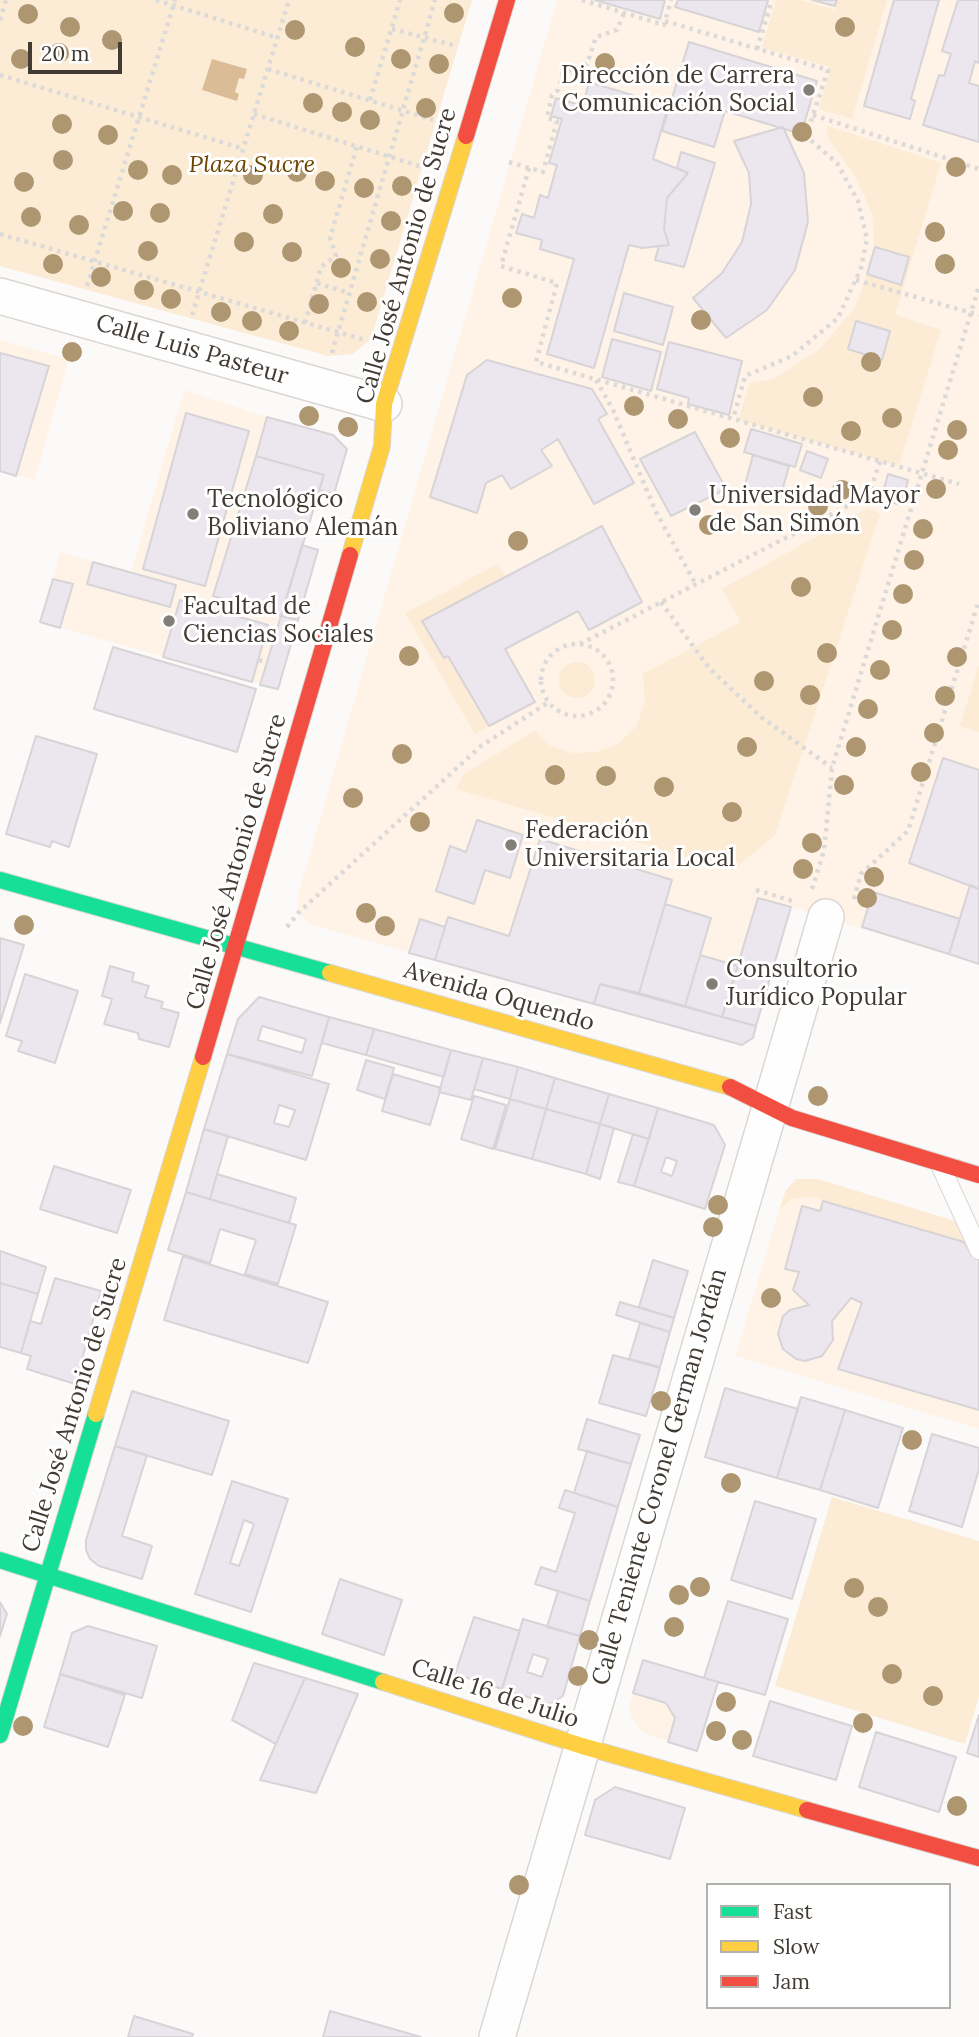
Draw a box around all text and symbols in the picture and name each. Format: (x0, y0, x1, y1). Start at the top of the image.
scale bar (32, 28, 126, 72)
text: 20 m (41, 40, 90, 67)
place label: Dirección de Carrera Comunicación Social (561, 62, 795, 118)
marker: Dirección de Carrera Comunicación Social (801, 82, 817, 98)
street label: Calle José Antonio de Sucre (351, 105, 463, 407)
park label: Plaza Sucre (189, 151, 315, 179)
street label: Calle Luis Pasteur (92, 309, 292, 391)
place label: Universidad Mayor de San Simón (709, 482, 920, 538)
place label: Tecnológico Boliviano Alemán (207, 486, 398, 542)
marker: Universidad Mayor de San Simón (687, 502, 703, 518)
marker: Tecnológico Boliviano Alemán (185, 506, 201, 522)
place label: Facultad de Ciencias Sociales (183, 593, 374, 649)
marker: Facultad de Ciencias Sociales (161, 613, 177, 629)
street label: Calle José Antonio de Sucre (181, 711, 293, 1013)
place label: Federación Universitaria Local (525, 817, 735, 873)
marker: Federación Universitaria Local (503, 837, 519, 853)
street label: Avenida Oquendo (400, 956, 598, 1038)
place label: Consultorio Jurídico Popular (726, 956, 907, 1012)
marker: Consultorio Jurídico Popular (704, 976, 720, 992)
street label: Calle José Antonio de Sucre (16, 1254, 134, 1556)
street label: Calle Teniente Coronel German Jordán (587, 1265, 733, 1689)
street label: Calle 16 de Julio (407, 1653, 583, 1735)
legend (706, 1883, 951, 2009)
text: Fast (773, 1898, 812, 1925)
text: Slow (773, 1933, 820, 1960)
text: Jam (773, 1968, 810, 1995)

